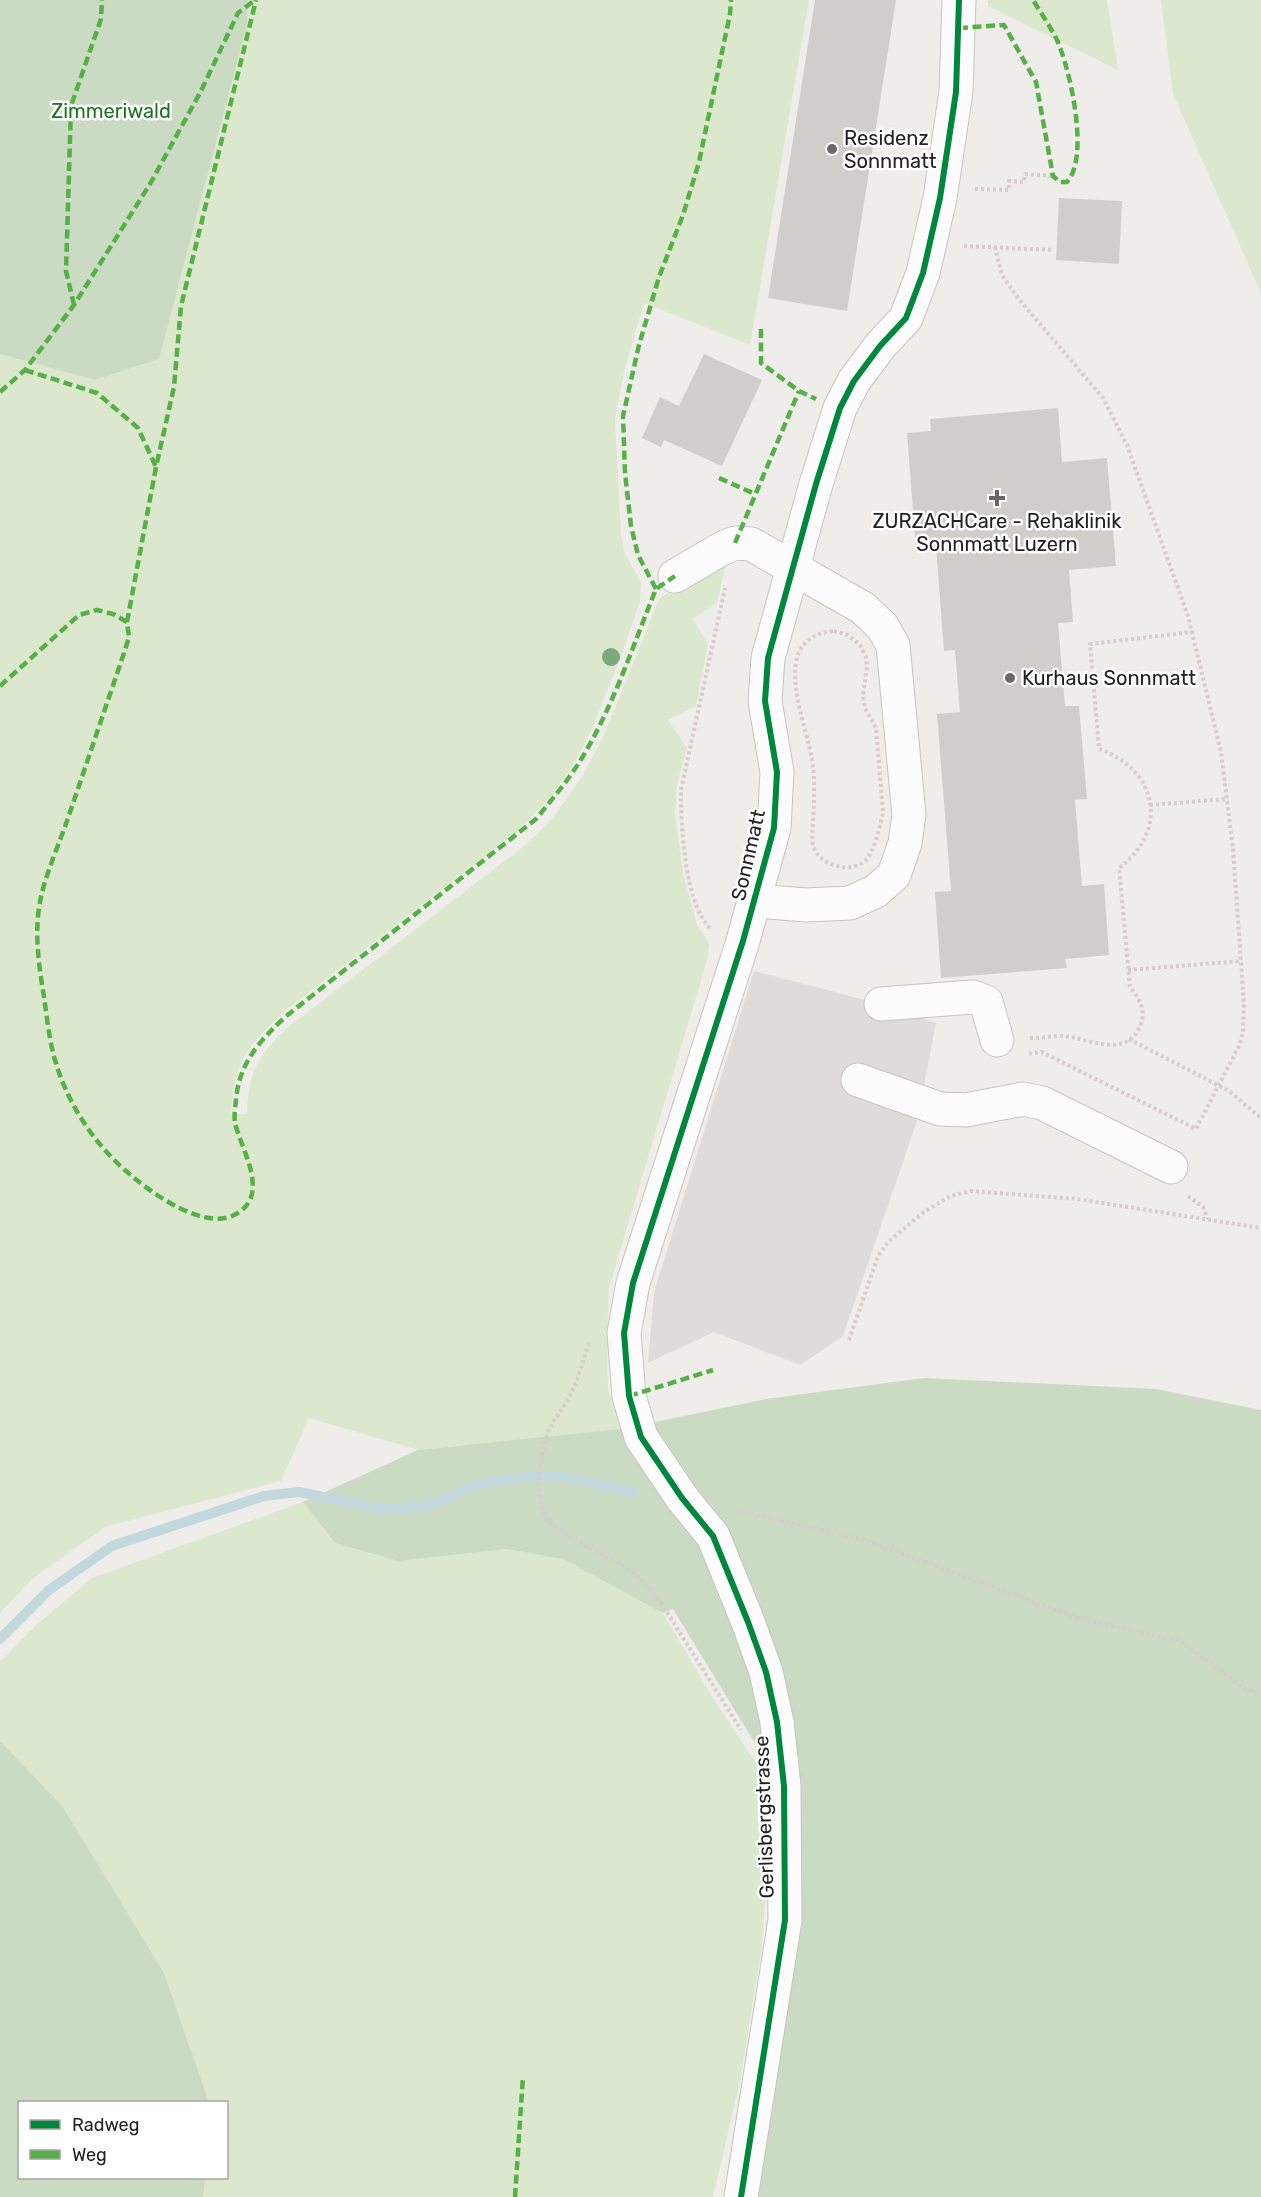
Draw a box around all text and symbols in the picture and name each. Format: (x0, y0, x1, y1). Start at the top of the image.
park label: Zimmeriwald (51, 99, 171, 123)
place label: Residenz Sonnmatt (844, 126, 937, 173)
marker: Residenz Sonnmatt (825, 142, 839, 156)
marker: ZURZACHCare - Rehaklinik Sonnmatt Luzern (988, 489, 1006, 507)
place label: ZURZACHCare - Rehaklinik Sonnmatt Luzern (872, 509, 1122, 556)
place label: Kurhaus Sonnmatt (1022, 666, 1196, 690)
marker: Kurhaus Sonnmatt (1003, 671, 1017, 685)
street label: Sonnmatt (726, 807, 770, 903)
street label: Gerlisbergstrasse (749, 1735, 779, 1899)
legend (18, 2101, 228, 2179)
text: Radweg (72, 2114, 139, 2136)
text: Weg (72, 2144, 107, 2166)

